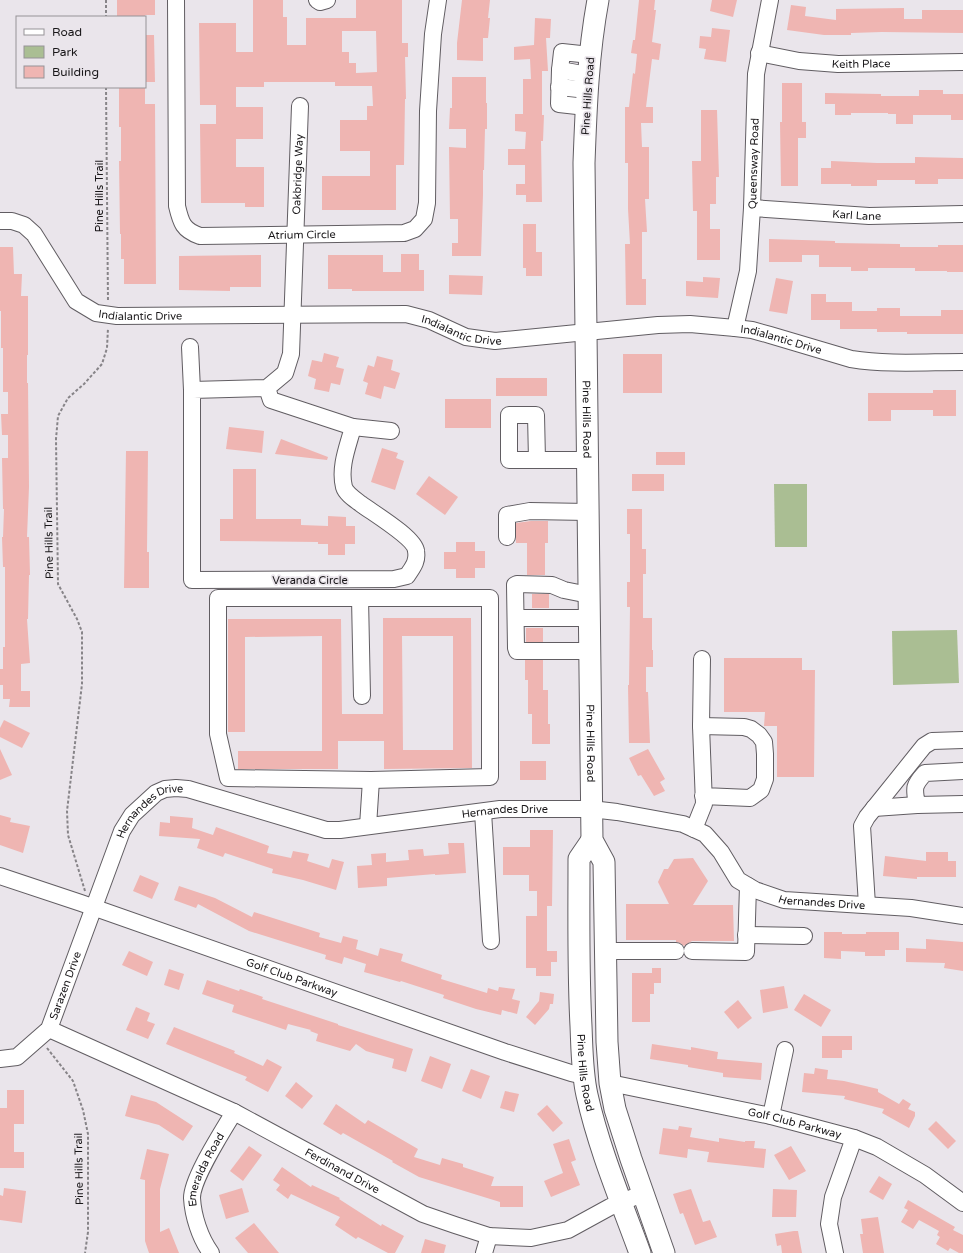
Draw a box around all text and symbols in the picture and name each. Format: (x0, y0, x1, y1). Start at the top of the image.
legend (16, 16, 146, 88)
text: Road (52, 25, 82, 39)
text: Park (52, 45, 78, 59)
street label: Pine Hills Road (579, 57, 597, 135)
street label: Keith Place (831, 57, 890, 71)
text: Building (52, 65, 99, 79)
street label: Queensway Road (745, 118, 761, 209)
street label: Oakbridge Way (290, 134, 305, 215)
street label: Pine Hills Trail (93, 160, 106, 232)
street label: Karl Lane (832, 207, 881, 223)
street label: Atrium Circle (268, 228, 336, 242)
street label: Indialantic Drive (98, 307, 182, 323)
street label: Indialantic Drive (420, 312, 502, 348)
street label: Indialantic Drive (740, 322, 823, 356)
street label: Pine Hills Road (580, 380, 594, 458)
street label: Pine Hills Trail (42, 507, 56, 579)
street label: Veranda Circle (272, 574, 348, 587)
street label: Pine Hills Road (584, 704, 598, 782)
street label: Hernandes Drive (113, 781, 184, 840)
street label: Hernandes Drive (461, 803, 548, 820)
street label: Hernandes Drive (777, 892, 866, 912)
street label: Sarazen Drive (47, 950, 84, 1021)
street label: Golf Club Parkway (245, 955, 339, 999)
street label: Pine Hills Road (575, 1034, 597, 1113)
street label: Golf Club Parkway (747, 1105, 843, 1141)
street label: Emeralda Road (185, 1130, 227, 1207)
street label: Pine Hills Trail (72, 1133, 86, 1205)
street label: Ferdinand Drive (303, 1145, 382, 1196)

